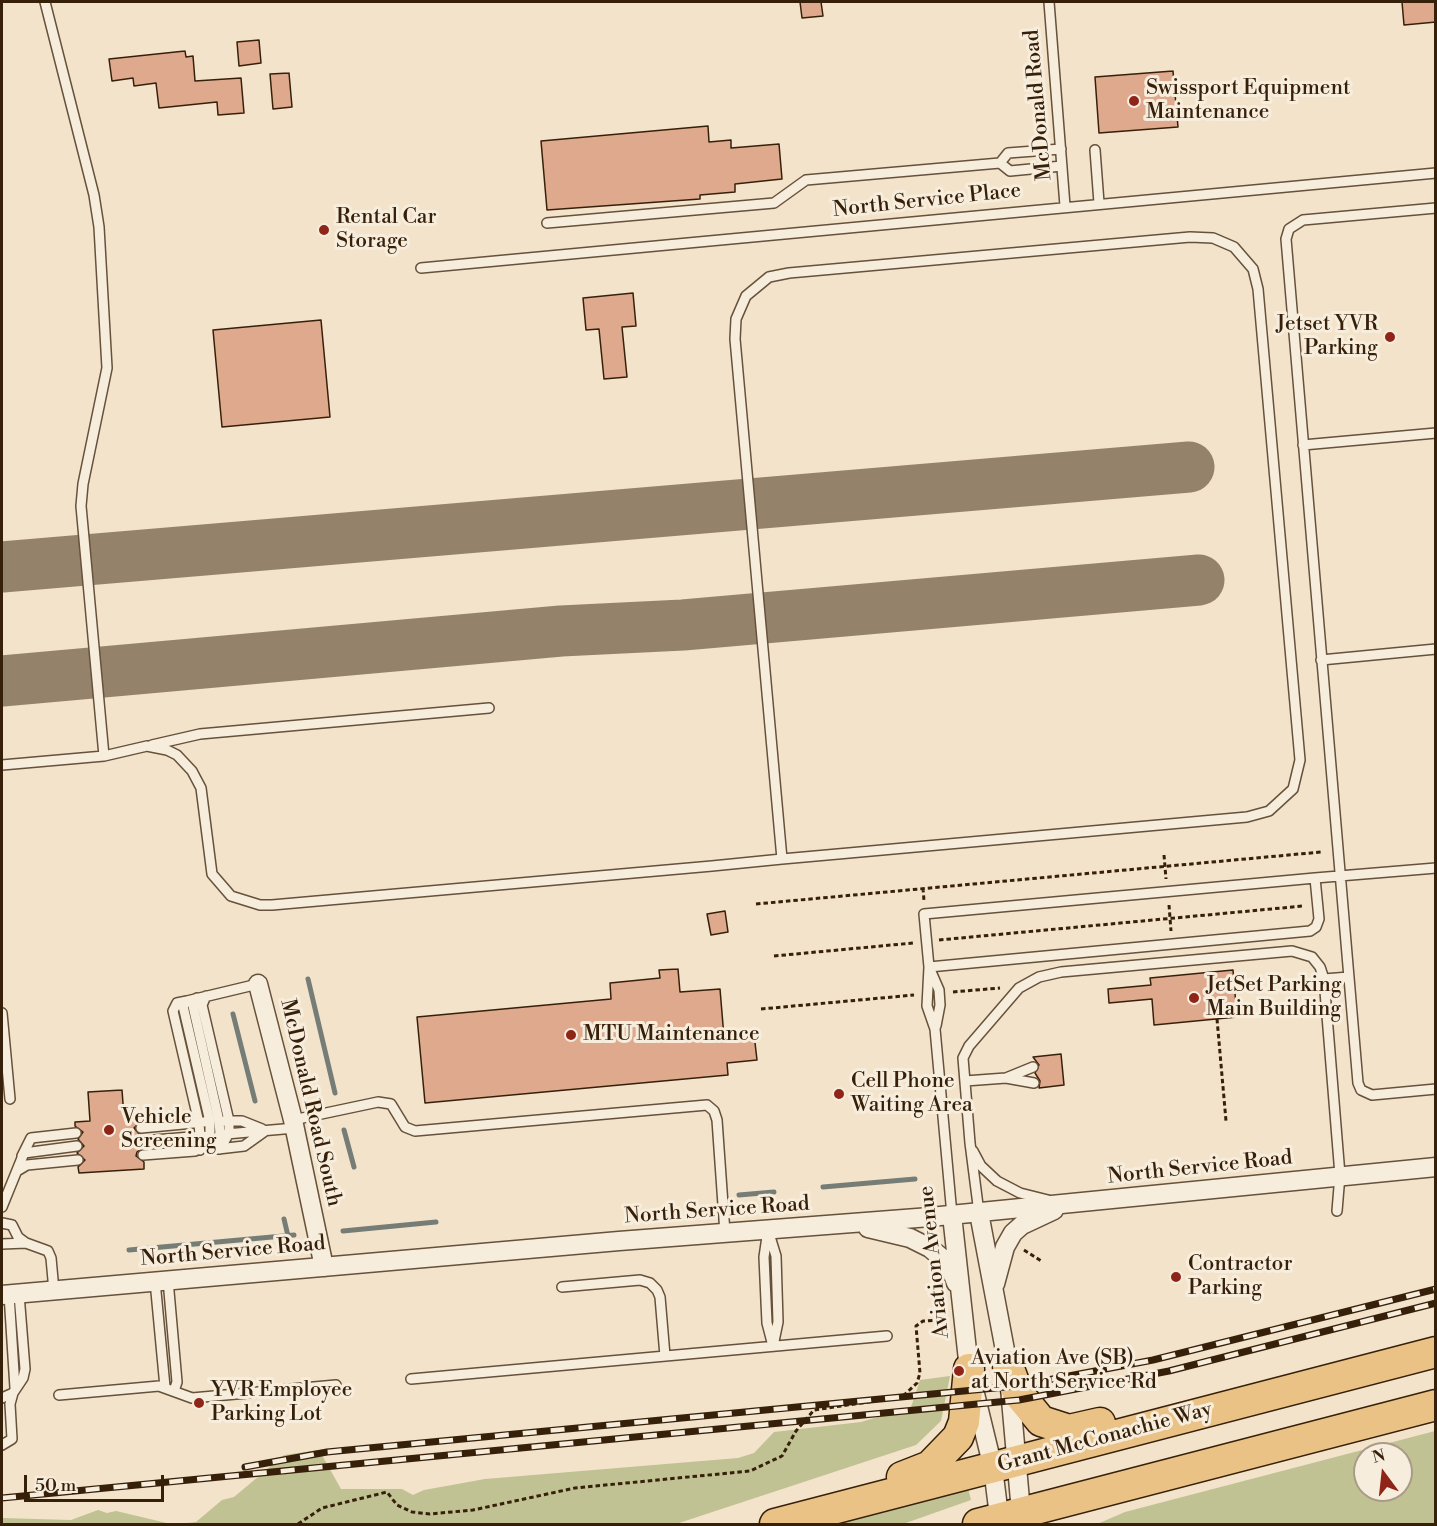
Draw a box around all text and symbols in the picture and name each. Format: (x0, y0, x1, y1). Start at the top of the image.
street label: McDonald Road (1020, 28, 1058, 182)
place label: Swissport Equipment Maintenance (1146, 76, 1350, 126)
marker: Swissport Equipment Maintenance (1127, 94, 1141, 108)
street label: North Service Place (832, 179, 1022, 223)
place label: Rental Car Storage (336, 205, 437, 255)
marker: Rental Car Storage (317, 223, 331, 237)
place label: Jetset YVR Parking (1276, 312, 1378, 362)
marker: Jetset YVR Parking (1383, 330, 1397, 344)
place label: JetSet Parking Main Building (1206, 973, 1342, 1023)
marker: JetSet Parking Main Building (1187, 991, 1201, 1005)
street label: McDonald Road South (274, 997, 346, 1209)
place label: MTU Maintenance (583, 1022, 760, 1048)
marker: MTU Maintenance (564, 1028, 578, 1042)
place label: Cell Phone Waiting Area (851, 1069, 973, 1119)
marker: Cell Phone Waiting Area (832, 1087, 846, 1101)
place label: Vehicle Screening (121, 1105, 217, 1155)
marker: Vehicle Screening (102, 1123, 116, 1137)
street label: North Service Road (1106, 1146, 1294, 1190)
street label: Aviation Avenue (914, 1184, 956, 1340)
street label: North Service Road (624, 1192, 810, 1230)
street label: North Service Road (139, 1231, 327, 1273)
place label: Contractor Parking (1188, 1252, 1292, 1302)
marker: Contractor Parking (1169, 1270, 1183, 1284)
place label: Aviation Ave (SB) at North Service Rd (971, 1346, 1157, 1396)
marker: Aviation Ave (SB) at North Service Rd (952, 1364, 966, 1378)
place label: YVR Employee Parking Lot (211, 1378, 352, 1428)
marker: YVR Employee Parking Lot (192, 1396, 206, 1410)
street label: Grant McConachie Way (995, 1397, 1215, 1479)
north arrow (1353, 1442, 1413, 1502)
text: N (1370, 1445, 1388, 1468)
scale bar (27, 1463, 166, 1501)
text: 50 m (35, 1474, 76, 1497)

